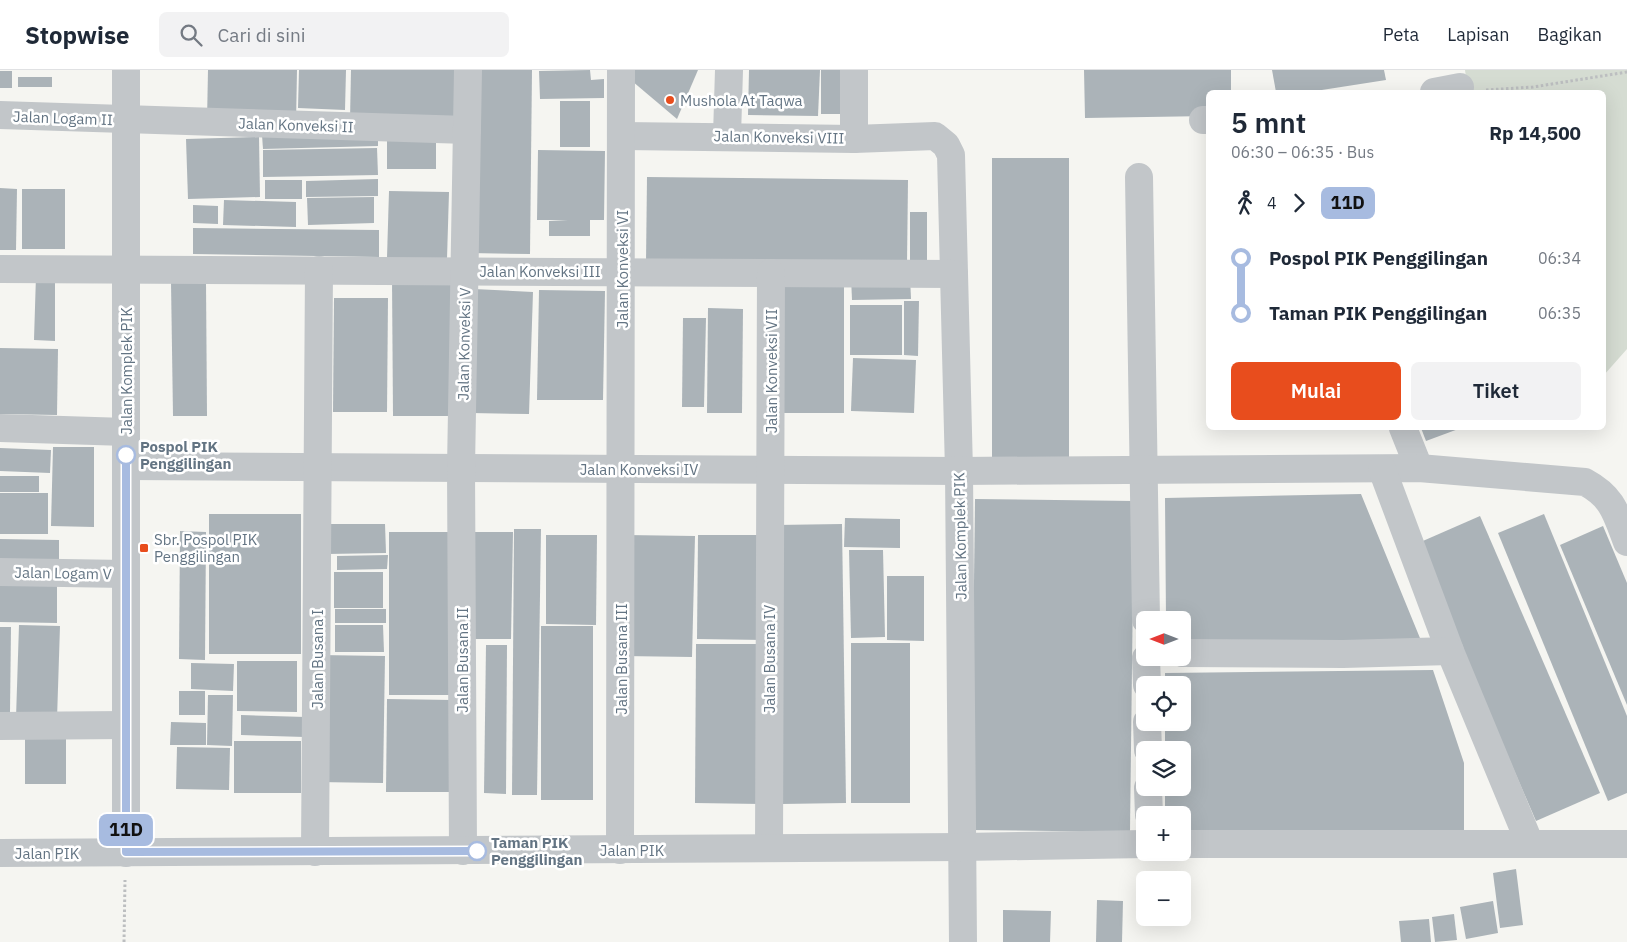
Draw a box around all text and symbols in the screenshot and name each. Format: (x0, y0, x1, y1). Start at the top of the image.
search box (159, 12, 509, 57)
text: Stopwise (25, 19, 129, 51)
icon: search (177, 21, 205, 49)
text: Cari di sini (217, 23, 305, 47)
text: Peta (1383, 23, 1419, 46)
text: Lapisan (1447, 23, 1509, 46)
text: Bagikan (1537, 23, 1602, 46)
place label: Mushola At Taqwa (680, 91, 803, 110)
marker: Mushola At Taqwa (664, 94, 676, 106)
text: 5 mnt (1231, 104, 1306, 141)
street label: Jalan Logam II (13, 107, 113, 129)
street label: Jalan Konveksi II (238, 113, 354, 137)
text: Rp 14,500 (1489, 121, 1581, 145)
street label: Jalan Konveksi VIII (713, 126, 845, 148)
text: 06:30 – 06:35 · Bus (1231, 142, 1374, 162)
icon: walk (1231, 189, 1259, 217)
icon: forward (1285, 189, 1313, 217)
text: 11D (1331, 191, 1365, 214)
text: 4 (1267, 193, 1277, 213)
street label: Jalan Konveksi VI (613, 210, 632, 328)
text: Pospol PIK Penggilingan (1269, 246, 1488, 270)
text: 06:34 (1538, 248, 1581, 268)
street label: Jalan Konveksi III (479, 262, 601, 281)
street label: Jalan Konveksi V (454, 287, 474, 401)
text: Taman PIK Penggilingan (1269, 301, 1487, 325)
text: 06:35 (1538, 303, 1581, 323)
street label: Jalan Komplek PIK (117, 307, 136, 435)
street label: Jalan Konveksi VII (762, 309, 781, 433)
button: Mulai (1231, 362, 1401, 420)
button: Tiket (1411, 362, 1581, 420)
place label: Pospol PIK Penggilingan (140, 437, 231, 473)
marker: Pospol PIK Penggilingan (116, 445, 136, 465)
street label: Jalan Konveksi IV (580, 460, 698, 479)
street label: Jalan Komplek PIK (949, 472, 971, 600)
place label: Sbr. Pospol PIK Penggilingan (154, 530, 258, 566)
marker: Sbr. Pospol PIK Penggilingan (138, 542, 150, 554)
street label: Jalan Logam V (14, 563, 112, 583)
street label: Jalan Busana III (612, 603, 631, 715)
street label: Jalan Busana IV (760, 605, 779, 713)
street label: Jalan Busana II (453, 607, 472, 713)
street label: Jalan Busana I (308, 609, 327, 709)
north arrow (1136, 611, 1191, 666)
map controls (1136, 611, 1191, 926)
button: locate (1136, 676, 1191, 731)
button: layers (1136, 741, 1191, 796)
button: + (1136, 806, 1191, 861)
line badge: 11D (97, 814, 155, 846)
text: 11D (109, 818, 143, 841)
place label: Taman PIK Penggilingan (491, 833, 582, 869)
marker: Taman PIK Penggilingan (467, 841, 487, 861)
street label: Jalan PIK (600, 841, 665, 860)
street label: Jalan PIK (15, 844, 80, 863)
button: − (1136, 871, 1191, 926)

